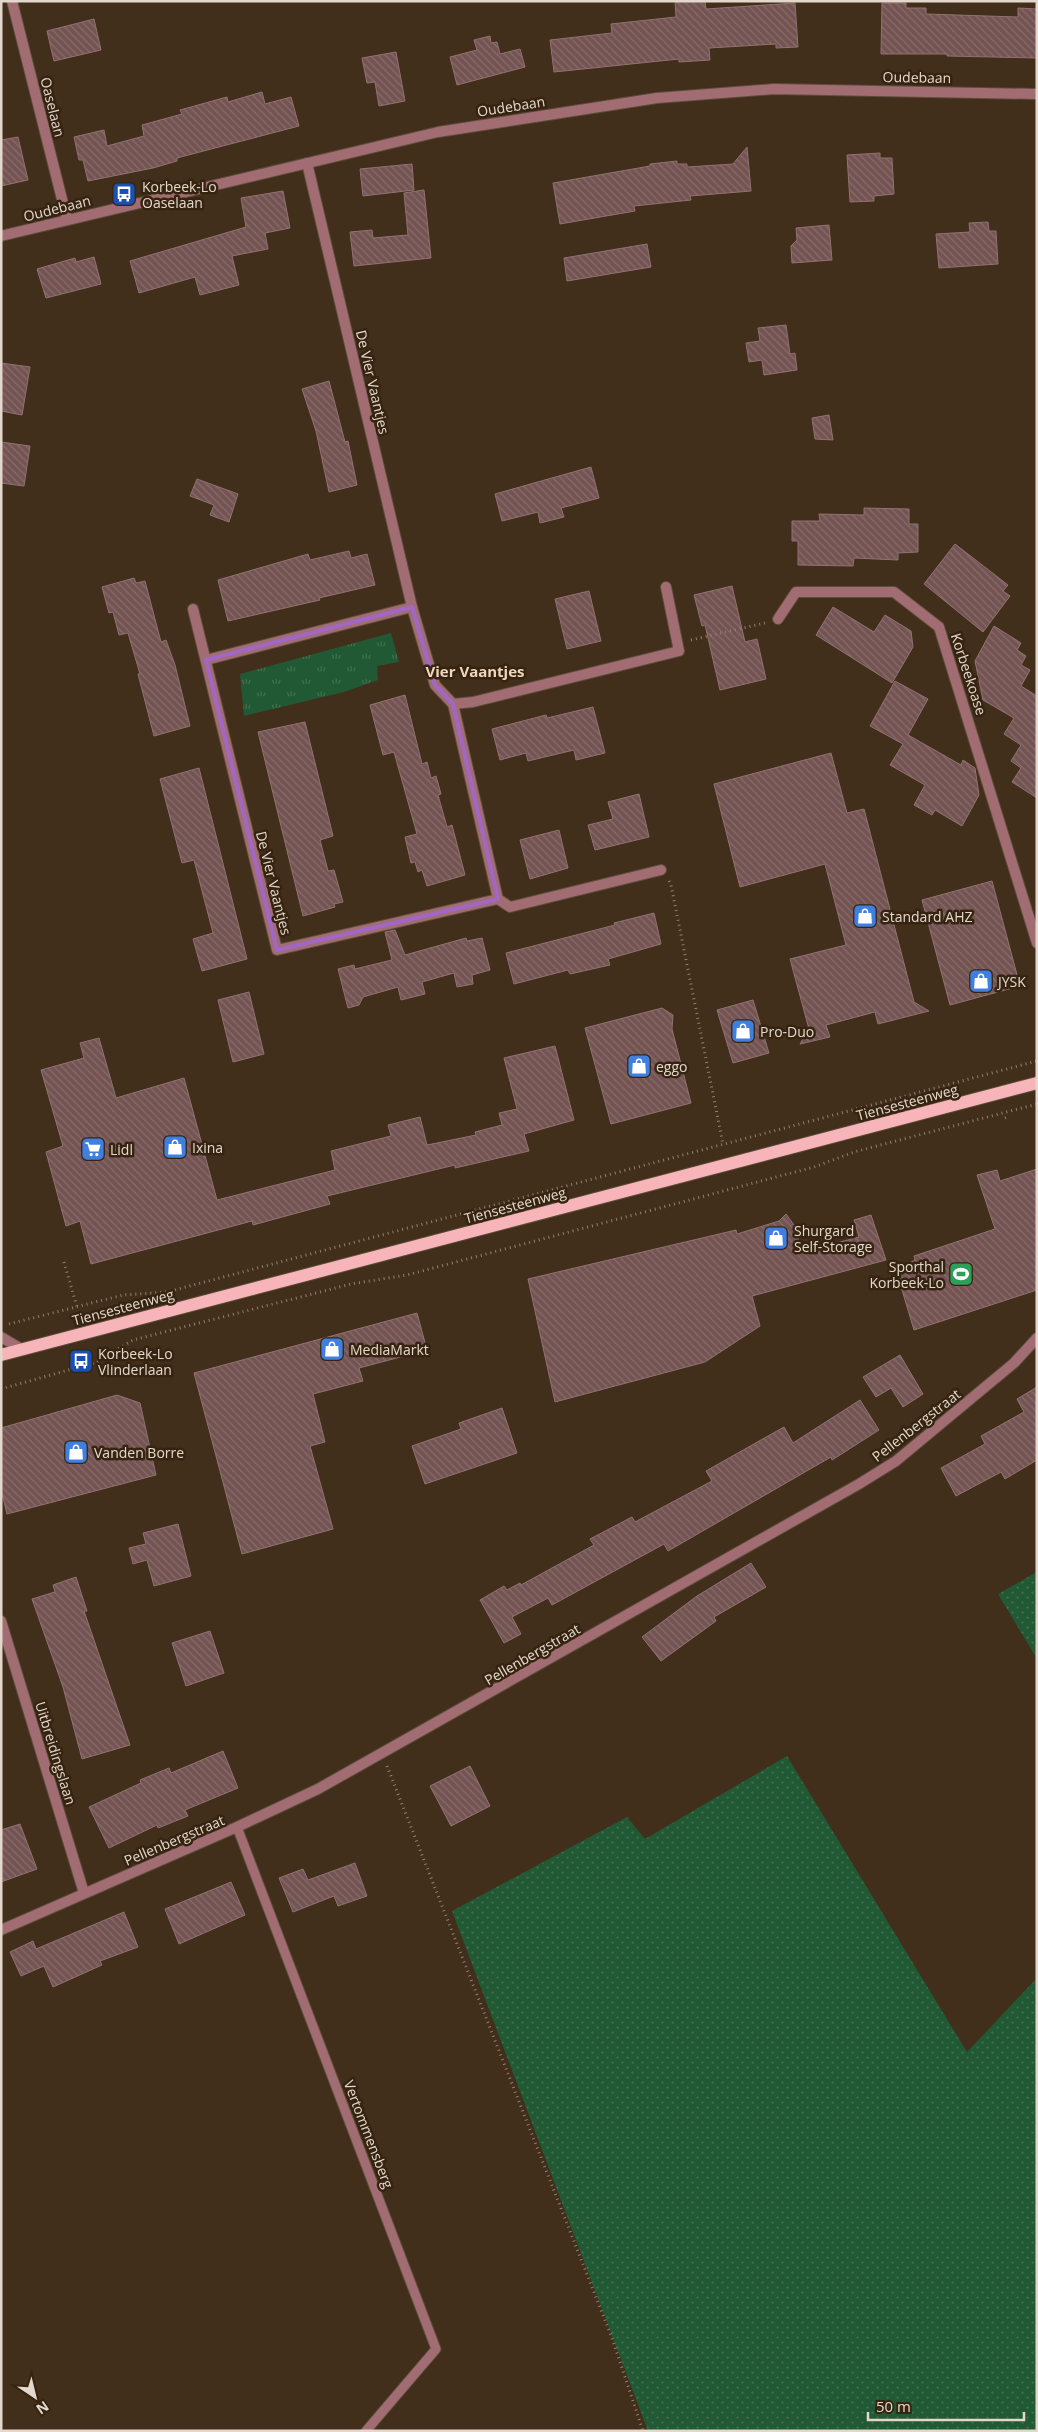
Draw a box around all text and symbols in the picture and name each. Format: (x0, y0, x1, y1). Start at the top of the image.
street label: Oudebaan (883, 67, 951, 87)
street label: Oaselaan (36, 75, 70, 139)
street label: Oudebaan (476, 91, 546, 121)
place label: Korbeek-Lo Oaselaan (142, 177, 217, 212)
bus stop icon: Korbeek-Lo Oaselaan (111, 181, 137, 207)
street label: Oudebaan (21, 190, 93, 226)
street label: De Vier Vaantjes (352, 328, 394, 436)
street label: Korbeekoase (947, 631, 991, 718)
district label: Vier Vaantjes (425, 661, 525, 681)
street label: De Vier Vaantjes (252, 829, 296, 937)
shop icon: Standard AHZ (852, 903, 878, 929)
place label: Standard AHZ (882, 907, 973, 926)
shop icon: JYSK (968, 968, 994, 994)
place label: JYSK (996, 972, 1026, 991)
shop icon: Pro-Duo (730, 1018, 756, 1044)
place label: Pro-Duo (760, 1022, 814, 1041)
shop icon: eggo (626, 1053, 652, 1079)
place label: eggo (656, 1057, 688, 1076)
street label: Tiensesteenweg (854, 1079, 960, 1125)
shop icon: Ixina (162, 1134, 188, 1160)
supermarket icon: Lidl (80, 1136, 106, 1162)
place label: Ixina (192, 1138, 223, 1157)
place label: Lidl (110, 1140, 133, 1159)
street label: Tiensesteenweg (462, 1182, 568, 1228)
place label: Shurgard Self-Storage (794, 1221, 872, 1256)
shop icon: Shurgard Self-Storage (763, 1225, 789, 1251)
place label: Sporthal Korbeek-Lo (869, 1257, 944, 1292)
sports icon: Sporthal Korbeek-Lo (948, 1261, 974, 1287)
street label: Tiensesteenweg (70, 1284, 176, 1330)
shop icon: MediaMarkt (319, 1336, 345, 1362)
place label: MediaMarkt (350, 1340, 429, 1359)
place label: Korbeek-Lo Vlinderlaan (98, 1344, 173, 1379)
bus stop icon: Korbeek-Lo Vlinderlaan (68, 1348, 94, 1374)
street label: Pellenbergstraat (868, 1384, 964, 1466)
shop icon: Vanden Borre (63, 1439, 89, 1465)
place label: Vanden Borre (94, 1443, 184, 1462)
street label: Pellenbergstraat (481, 1619, 583, 1689)
street label: Uitbreidingslaan (31, 1699, 81, 1807)
street label: Pellenbergstraat (121, 1810, 227, 1870)
street label: Vertommensberg (340, 2077, 398, 2191)
north arrow (10, 2372, 60, 2422)
scale bar (868, 2390, 1024, 2422)
text: 50 m (876, 2396, 911, 2416)
text: N (33, 2397, 53, 2419)

